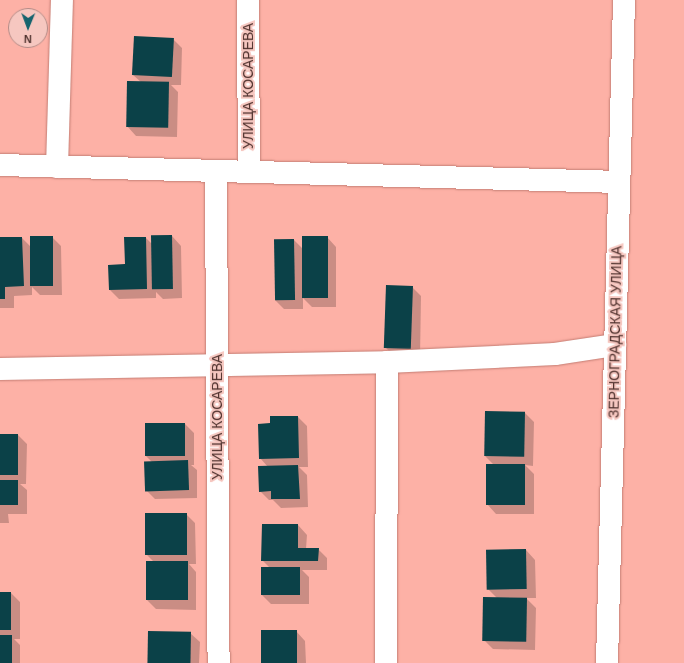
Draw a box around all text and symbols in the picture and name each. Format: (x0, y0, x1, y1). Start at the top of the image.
north arrow (8, 8, 48, 48)
street label: УЛИЦА КОСАРЕВА (240, 23, 256, 149)
text: N (24, 33, 32, 45)
street label: ЗЕРНОГРАДСКАЯ УЛИЦА (605, 246, 625, 418)
street label: УЛИЦА КОСАРЕВА (209, 354, 225, 480)

